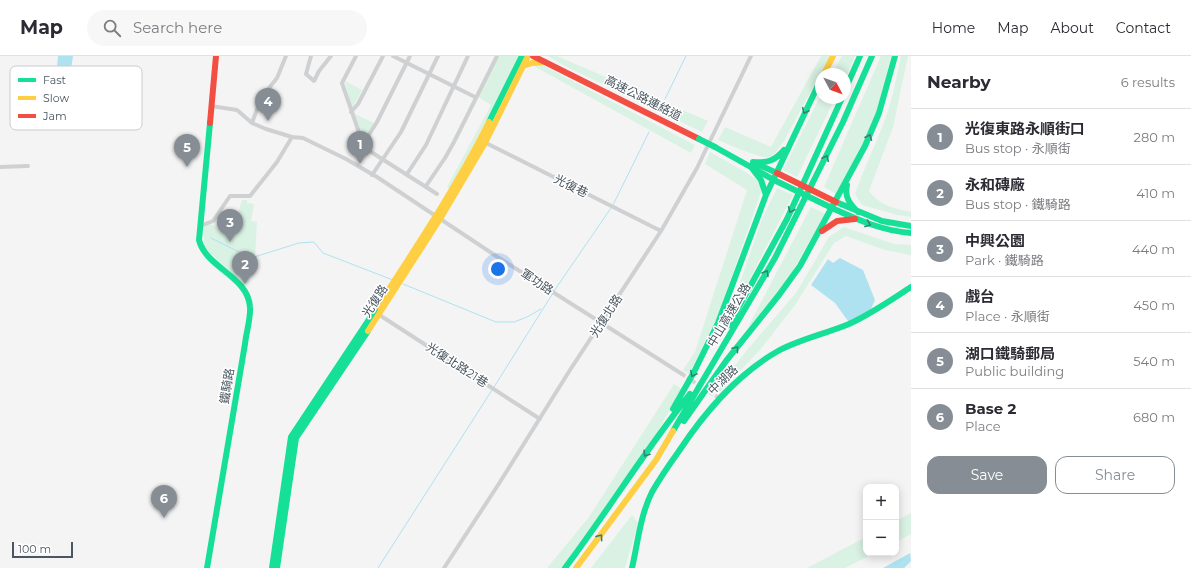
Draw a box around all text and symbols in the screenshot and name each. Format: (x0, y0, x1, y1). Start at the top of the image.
search box (87, 10, 367, 46)
text: Map (20, 16, 63, 39)
icon: search (101, 17, 123, 39)
text: Search here (133, 18, 222, 37)
text: Home (932, 19, 975, 37)
text: Map (997, 19, 1028, 37)
text: About (1050, 19, 1094, 37)
text: Contact (1116, 19, 1171, 37)
legend (10, 66, 142, 130)
north arrow (815, 68, 851, 104)
street label: 高速公路連絡道 (602, 72, 684, 123)
text: Nearby (927, 72, 991, 92)
text: Fast (43, 73, 67, 87)
text: 6 results (1121, 74, 1175, 90)
pin: 4 (255, 88, 281, 121)
text: Slow (43, 91, 69, 105)
one-way arrow (802, 107, 810, 115)
text: Jam (42, 109, 67, 123)
text: 光復東路永順街口 (965, 119, 1085, 138)
text: 1 (937, 129, 943, 145)
text: 280 m (1134, 129, 1175, 145)
pin: 1 (347, 131, 373, 164)
pin: 5 (174, 134, 200, 167)
one-way arrow (864, 134, 872, 141)
text: Bus stop · 永順街 (965, 140, 1071, 156)
one-way arrow (821, 154, 829, 162)
street label: 光復巷 (552, 171, 591, 200)
text: 永和磚廠 (965, 175, 1025, 194)
text: 2 (936, 185, 944, 201)
text: 410 m (1136, 185, 1175, 201)
text: Bus stop · 鐵騎路 (965, 196, 1071, 212)
one-way arrow (788, 206, 796, 214)
pin: 3 (217, 209, 243, 242)
one-way arrow (864, 219, 871, 227)
text: 中興公園 (965, 231, 1025, 250)
text: 3 (936, 241, 944, 257)
text: 440 m (1132, 241, 1175, 257)
pin: 2 (232, 251, 258, 284)
text: Park · 鐵騎路 (965, 252, 1044, 268)
your location (488, 259, 508, 279)
street label: 軍功路 (518, 265, 556, 298)
one-way arrow (762, 270, 769, 277)
street label: 中山高速公路 (704, 280, 754, 349)
street label: 光復路 (358, 282, 391, 320)
text: 戲台 (965, 287, 995, 306)
street label: 光復北路 (586, 292, 625, 340)
text: 4 (936, 297, 944, 313)
text: 450 m (1133, 297, 1175, 313)
text: Place · 永順街 (965, 308, 1050, 324)
street label: 光復北路21巷 (423, 339, 491, 390)
text: 湖口鐵騎郵局 (965, 344, 1055, 363)
one-way arrow (731, 346, 738, 354)
text: 5 (936, 353, 944, 369)
text: 540 m (1133, 353, 1175, 369)
street label: 中湖路 (704, 362, 741, 398)
text: Public building (965, 363, 1064, 379)
street label: 鐵騎路 (216, 367, 237, 405)
one-way arrow (690, 369, 698, 377)
text: Base 2 (965, 399, 1016, 418)
text: 6 (936, 409, 944, 425)
text: 680 m (1133, 409, 1175, 425)
text: Place (965, 418, 1001, 434)
one-way arrow (644, 449, 651, 456)
button: Save (927, 456, 1047, 494)
button: Share (1055, 456, 1175, 494)
map controls (863, 484, 899, 556)
button: + (863, 484, 899, 520)
pin: 6 (151, 485, 177, 518)
button: − (863, 520, 899, 556)
one-way arrow (595, 534, 602, 541)
scale bar (12, 540, 73, 559)
text: 100 m (18, 542, 51, 556)

